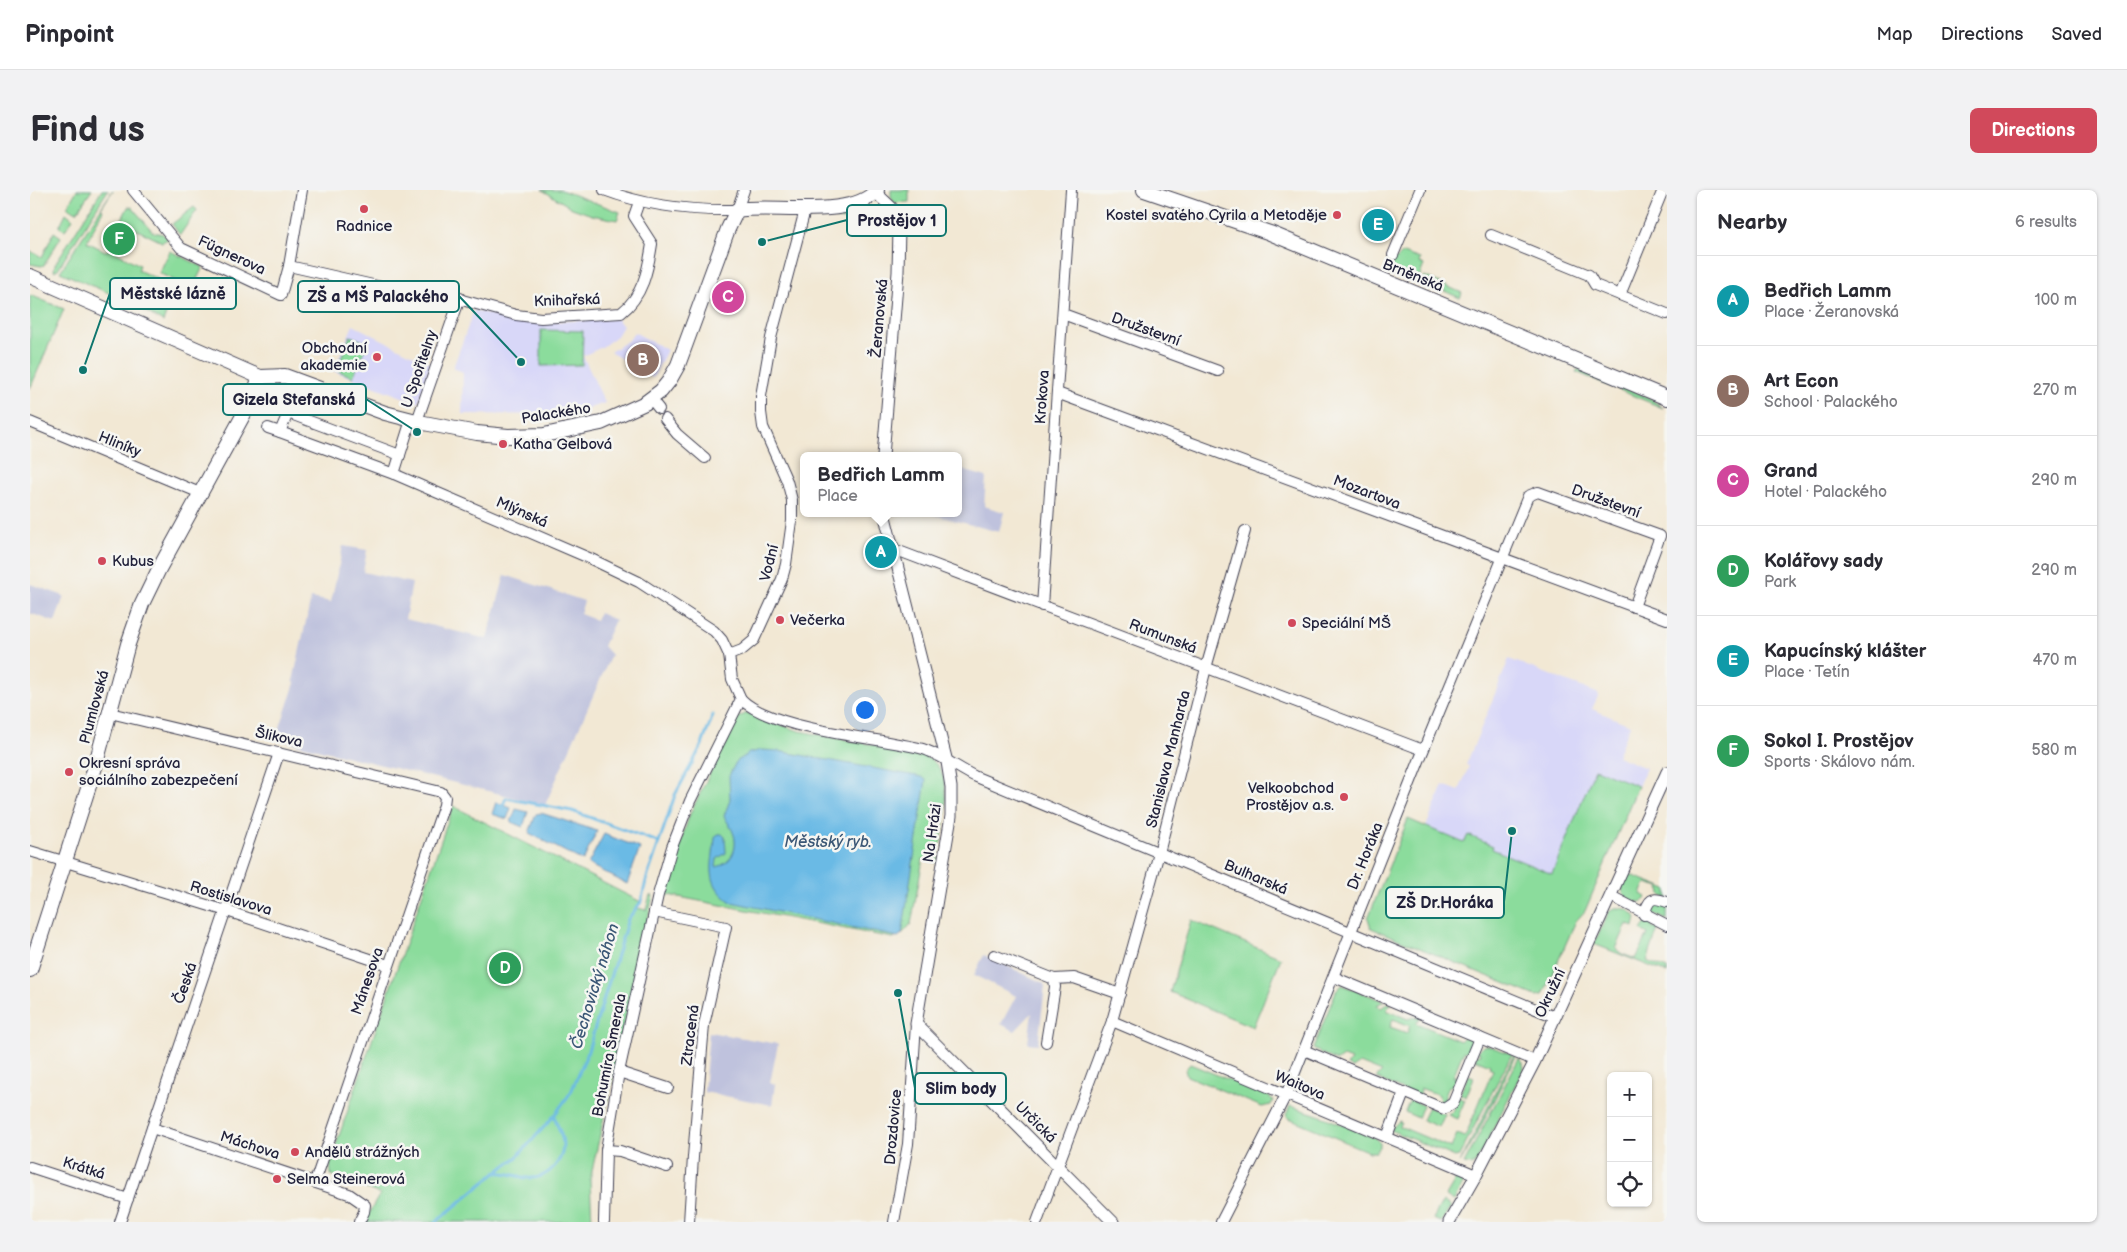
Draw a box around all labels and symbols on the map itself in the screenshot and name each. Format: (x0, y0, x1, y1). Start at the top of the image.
marker: Radnice (358, 203, 370, 215)
callout: Prostějov 1 (847, 205, 946, 236)
place label: Kostel svatého Cyrila a Metoděje (1106, 206, 1327, 225)
pin: E (1362, 206, 1394, 244)
marker: Kostel svatého Cyrila a Metoděje (1331, 209, 1343, 221)
text: Prostějov 1 (857, 212, 937, 231)
place label: Radnice (336, 217, 392, 236)
pin: F (103, 220, 135, 258)
street label: Fügnerova (195, 232, 269, 279)
street label: Brněnská (1380, 255, 1446, 296)
callout: Městské lázně (110, 278, 236, 309)
pin: C (712, 278, 744, 316)
street label: Žeranovská (867, 278, 892, 359)
callout: ZŠ a MŠ Palackého (298, 281, 459, 312)
text: Městské lázně (120, 285, 226, 304)
text: ZŠ a MŠ Palackého (307, 285, 449, 307)
street label: Knihařská (533, 290, 601, 311)
street label: Družstevní (1109, 308, 1183, 351)
street label: U Spořitelny (397, 327, 442, 411)
place label: Obchodní akademie (301, 339, 367, 375)
pin: B (627, 341, 659, 379)
marker: Obchodní akademie (371, 351, 383, 363)
street label: Krokova (1031, 369, 1054, 425)
callout: Gizela Stefanská (223, 384, 366, 415)
text: Gizela Stefanská (233, 391, 355, 410)
street label: Palackého (520, 399, 592, 428)
street label: Hliníky (96, 427, 144, 462)
place label: Katha Gelbová (513, 435, 612, 454)
marker: Katha Gelbová (497, 438, 509, 450)
street label: Mozartova (1331, 471, 1403, 514)
street label: Družstevní (1569, 480, 1643, 523)
street label: Mlýnská (493, 493, 551, 532)
pin: A (865, 533, 897, 571)
street label: Vodní (756, 542, 783, 583)
place label: Kubus (112, 552, 154, 571)
marker: Kubus (96, 555, 108, 567)
place label: Večerka (790, 611, 845, 630)
marker: Večerka (774, 614, 786, 626)
place label: Speciální MŠ (1302, 614, 1391, 633)
street label: Rumunská (1126, 615, 1199, 658)
marker: Speciální MŠ (1286, 617, 1298, 629)
street label: Plumlovská (76, 668, 113, 746)
street label: Stanislava Manharda (1142, 688, 1195, 830)
your location (852, 697, 878, 723)
street label: Šlikova (253, 723, 304, 752)
place label: Okresní správa sociálního zabezpečení (79, 754, 238, 790)
marker: Okresní správa sociálního zabezpečení (63, 766, 75, 778)
place label: Velkoobchod Prostějov a.s. (1246, 779, 1334, 815)
marker: Velkoobchod Prostějov a.s. (1338, 791, 1350, 803)
street label: Na Hrázi (919, 802, 946, 864)
street label: Dr. Horáka (1343, 820, 1388, 893)
water label: Městský ryb. (784, 833, 872, 852)
street label: Bulharská (1221, 856, 1290, 899)
street label: Rostislavova (187, 877, 274, 920)
callout: ZŠ Dr.Horáka (1386, 887, 1504, 918)
text: ZŠ Dr.Horáka (1396, 891, 1494, 913)
water label: Čechovický náhon (565, 921, 624, 1052)
street label: Mánesova (347, 945, 388, 1017)
pin: D (489, 949, 521, 987)
street label: Česká (170, 960, 201, 1006)
street label: Okružní (1531, 965, 1570, 1021)
street label: Bohumíra Šmerala (588, 992, 631, 1118)
street label: Ztracená (677, 1004, 704, 1068)
street label: Waitova (1272, 1066, 1328, 1105)
callout: Slim body (915, 1073, 1006, 1104)
text: Slim body (926, 1080, 997, 1099)
street label: Drozdovice (881, 1088, 906, 1166)
street label: Určická (1011, 1098, 1060, 1147)
street label: Máchova (218, 1127, 282, 1164)
place label: Andělů strážných (305, 1143, 420, 1162)
marker: Andělů strážných (289, 1146, 301, 1158)
street label: Krátká (60, 1153, 107, 1184)
place label: Selma Steinerová (287, 1170, 405, 1189)
marker: Selma Steinerová (271, 1173, 283, 1185)

